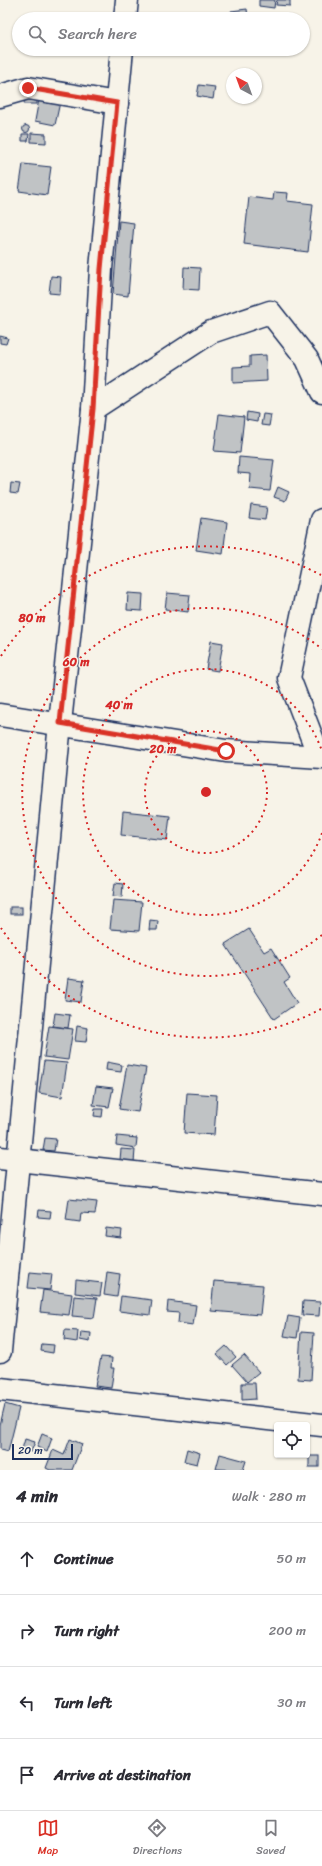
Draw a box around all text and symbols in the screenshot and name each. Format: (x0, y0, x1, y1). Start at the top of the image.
search box (12, 12, 310, 56)
text: Search here (58, 21, 137, 47)
icon: search (26, 23, 48, 45)
north arrow (226, 68, 262, 104)
route end (19, 79, 37, 97)
text: 80 m (17, 607, 46, 629)
text: 60 m (62, 651, 90, 673)
text: 40 m (104, 694, 133, 716)
text: 20 m (149, 738, 177, 760)
route start (217, 742, 235, 760)
centre of rings (199, 785, 213, 799)
map controls (274, 1422, 310, 1458)
button: locate (274, 1422, 310, 1458)
text: 20 m (18, 1441, 43, 1460)
scale bar (12, 1442, 73, 1461)
text: 4 min (16, 1481, 58, 1511)
text: Walk · 280 m (232, 1485, 306, 1508)
text: Continue (54, 1546, 114, 1572)
text: 50 m (276, 1547, 306, 1570)
icon: ahead (16, 1548, 38, 1570)
text: Turn right (54, 1618, 119, 1644)
text: 200 m (269, 1619, 306, 1642)
icon: right (16, 1620, 38, 1642)
text: Turn left (54, 1690, 112, 1716)
text: 30 m (277, 1691, 306, 1714)
icon: left (16, 1692, 38, 1714)
text: Arrive at destination (54, 1762, 191, 1788)
icon: arrive (16, 1764, 38, 1786)
tab: Map (37, 1817, 59, 1860)
tab: Directions (133, 1817, 182, 1860)
tab: Saved (256, 1817, 285, 1860)

